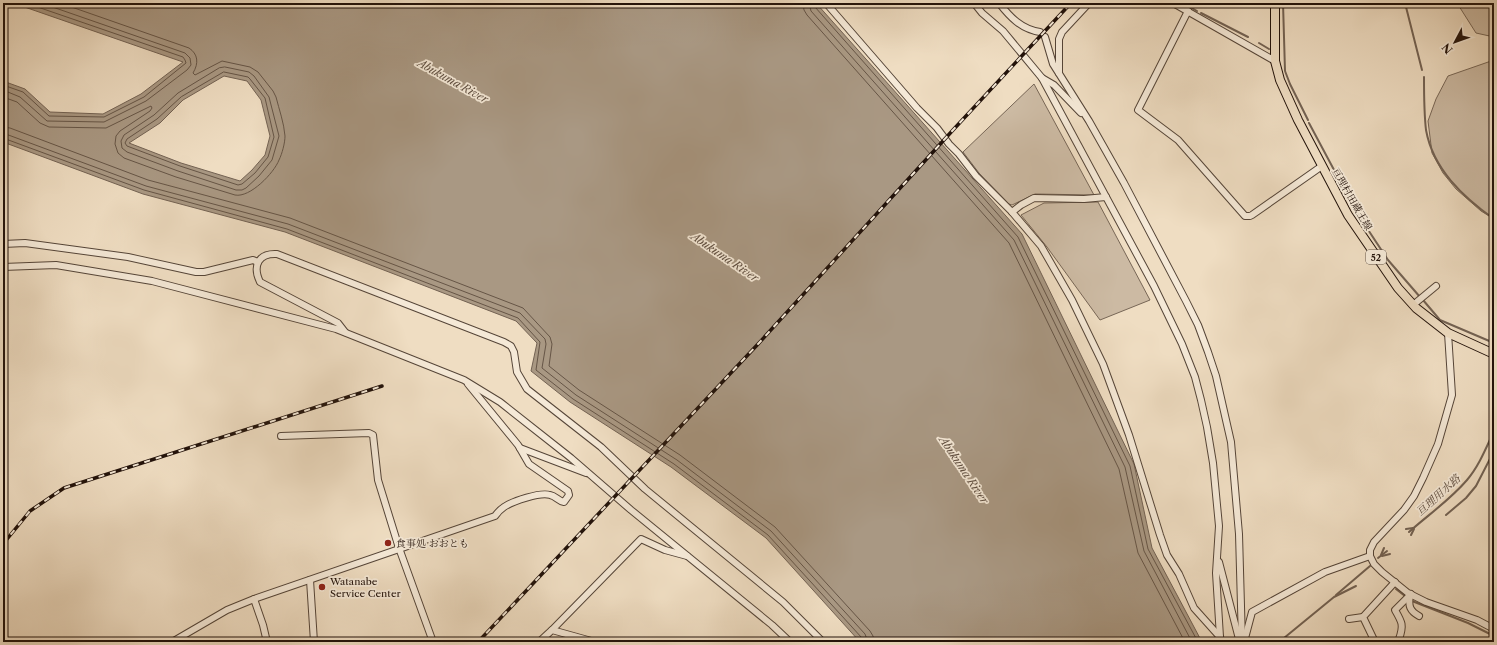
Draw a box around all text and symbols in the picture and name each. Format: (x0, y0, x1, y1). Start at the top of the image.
north arrow (1435, 22, 1475, 62)
text: N (1439, 40, 1456, 57)
water label: Abukuma River (413, 55, 492, 107)
street label: 亘理村田蔵王線 (1329, 165, 1375, 233)
water label: Abukuma River (687, 228, 762, 285)
road number: 52 (1366, 250, 1386, 264)
water label: Abukuma River (935, 432, 992, 507)
water label: 亘理用水路 (1413, 471, 1464, 519)
place label: 食事処 おおとも (396, 537, 469, 550)
marker: 食事処 おおとも (383, 538, 393, 548)
place label: Watanabe Service Center (329, 575, 401, 600)
marker: Watanabe Service Center (317, 582, 327, 592)

